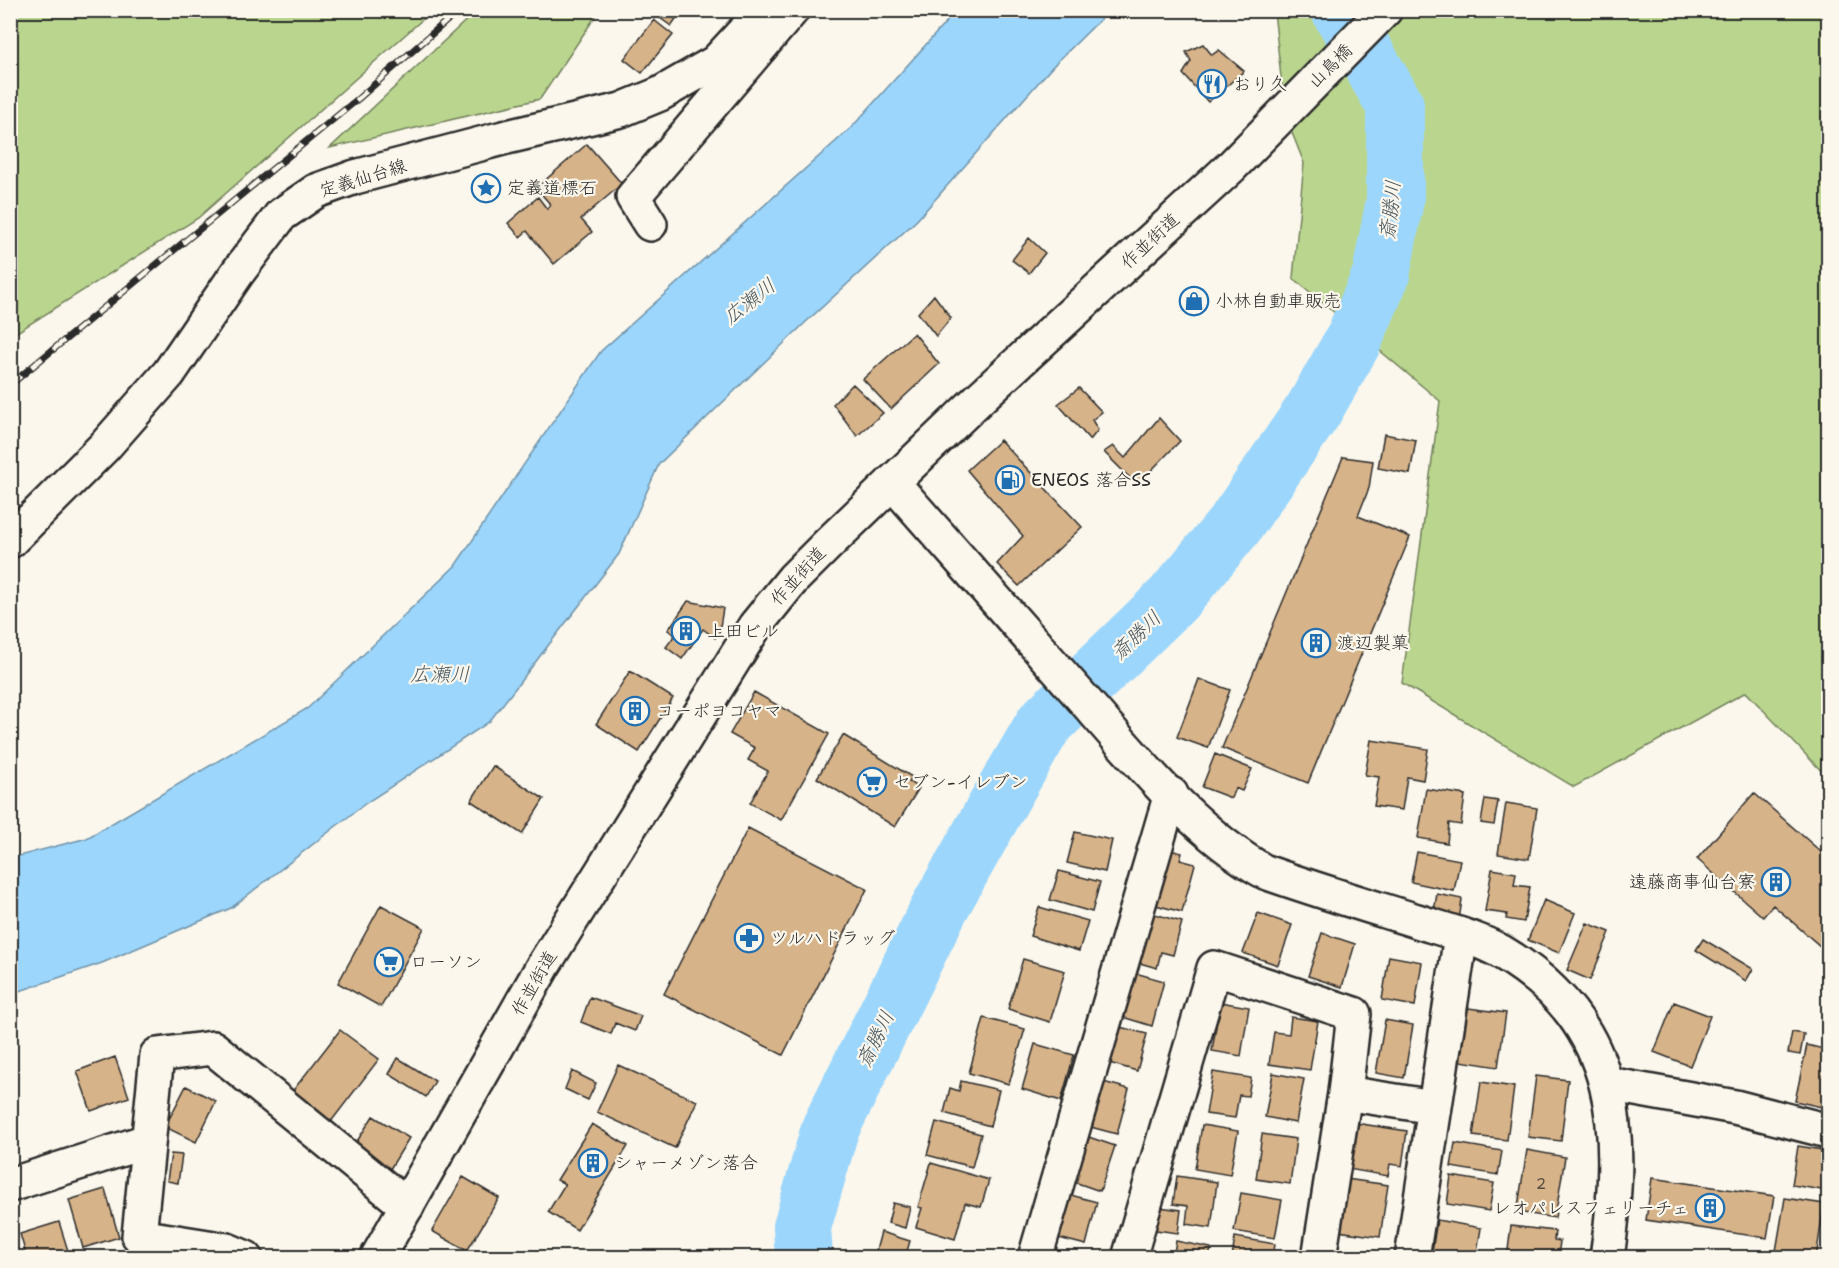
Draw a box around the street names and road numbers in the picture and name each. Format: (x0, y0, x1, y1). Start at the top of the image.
street label: 山鳥橋 (1302, 38, 1358, 94)
street label: 定義仙台線 (316, 153, 410, 203)
street label: 作並街道 (1115, 208, 1185, 274)
street label: 作並街道 (765, 541, 831, 611)
street label: 作並街道 (506, 946, 562, 1020)

